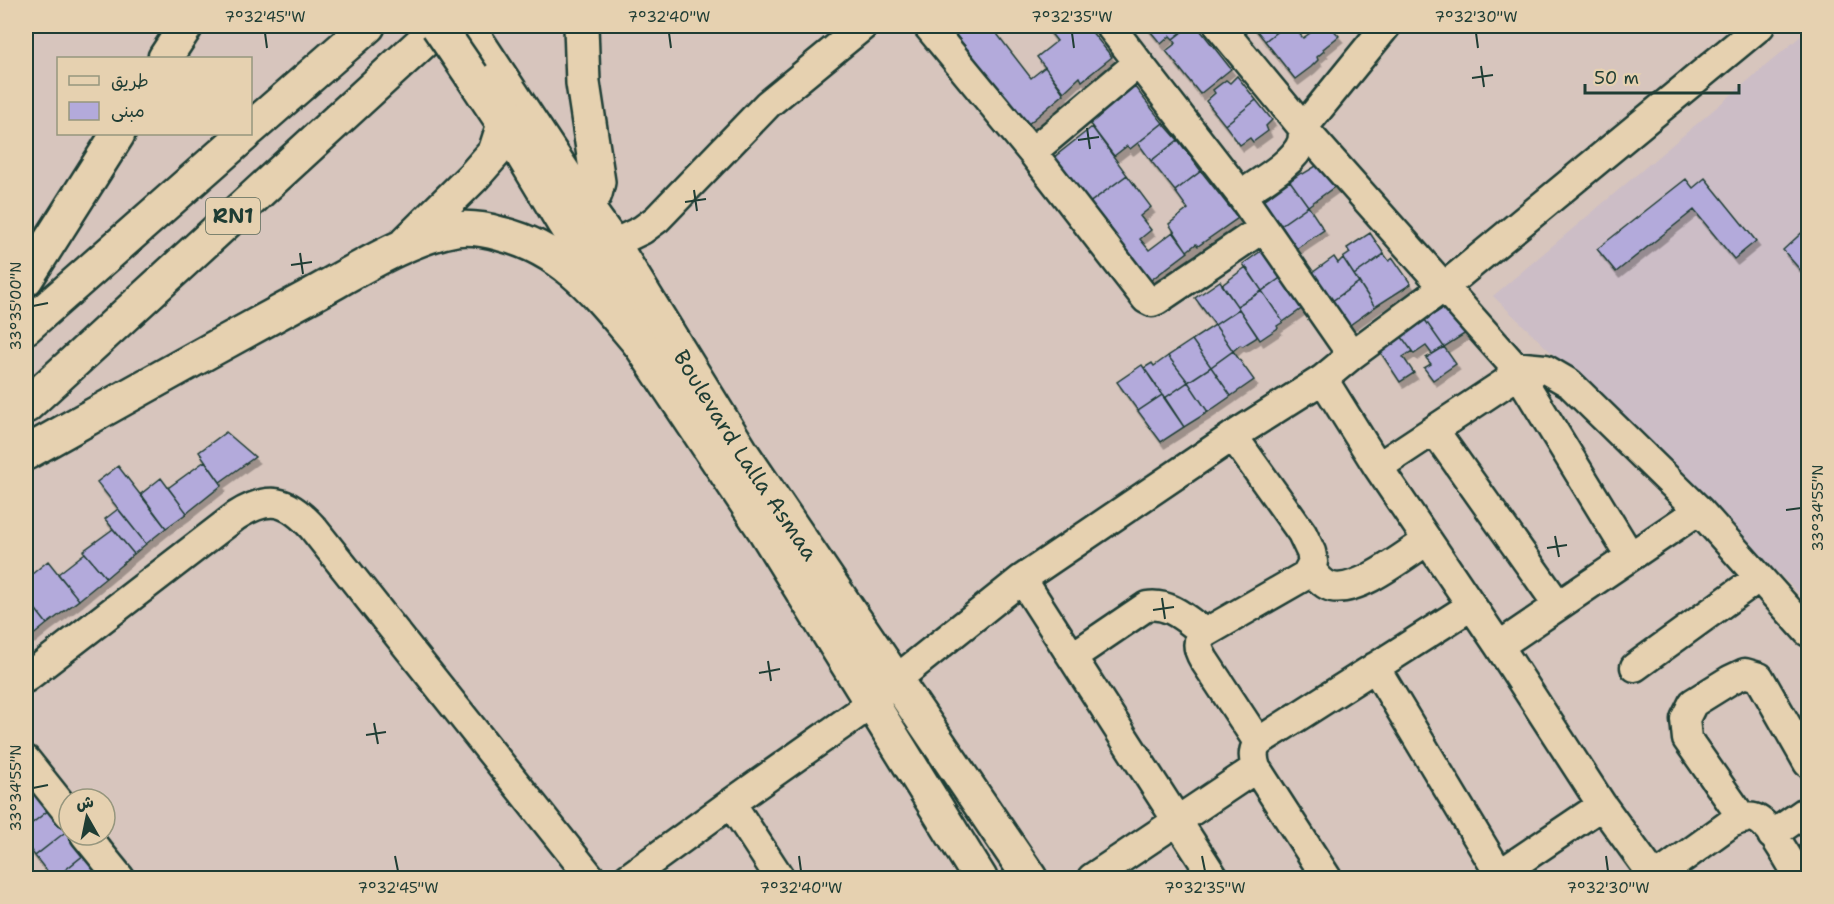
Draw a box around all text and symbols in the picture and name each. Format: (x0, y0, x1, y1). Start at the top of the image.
text: 7°32'45"W (224, 7, 306, 27)
text: 7°32'40"W (628, 7, 710, 27)
text: 7°32'35"W (1031, 7, 1113, 27)
text: 7°32'30"W (1434, 7, 1518, 27)
legend (57, 57, 252, 135)
scale bar (1585, 57, 1740, 95)
text: 50 m (1594, 66, 1639, 90)
text: طريق (111, 69, 149, 93)
text: مبنى (111, 99, 145, 123)
road number: RN1 (206, 198, 260, 234)
text: 33°35'00"N (6, 262, 26, 350)
street label: Boulevard Lalla Asmaa (667, 345, 825, 567)
text: 33°34'55"N (1808, 464, 1828, 552)
text: 33°34'55"N (6, 744, 26, 832)
north arrow (57, 787, 117, 847)
text: ش (74, 791, 95, 814)
text: 7°32'45"W (357, 878, 439, 898)
text: 7°32'40"W (760, 878, 842, 898)
text: 7°32'35"W (1164, 878, 1246, 898)
text: 7°32'30"W (1566, 878, 1650, 898)

